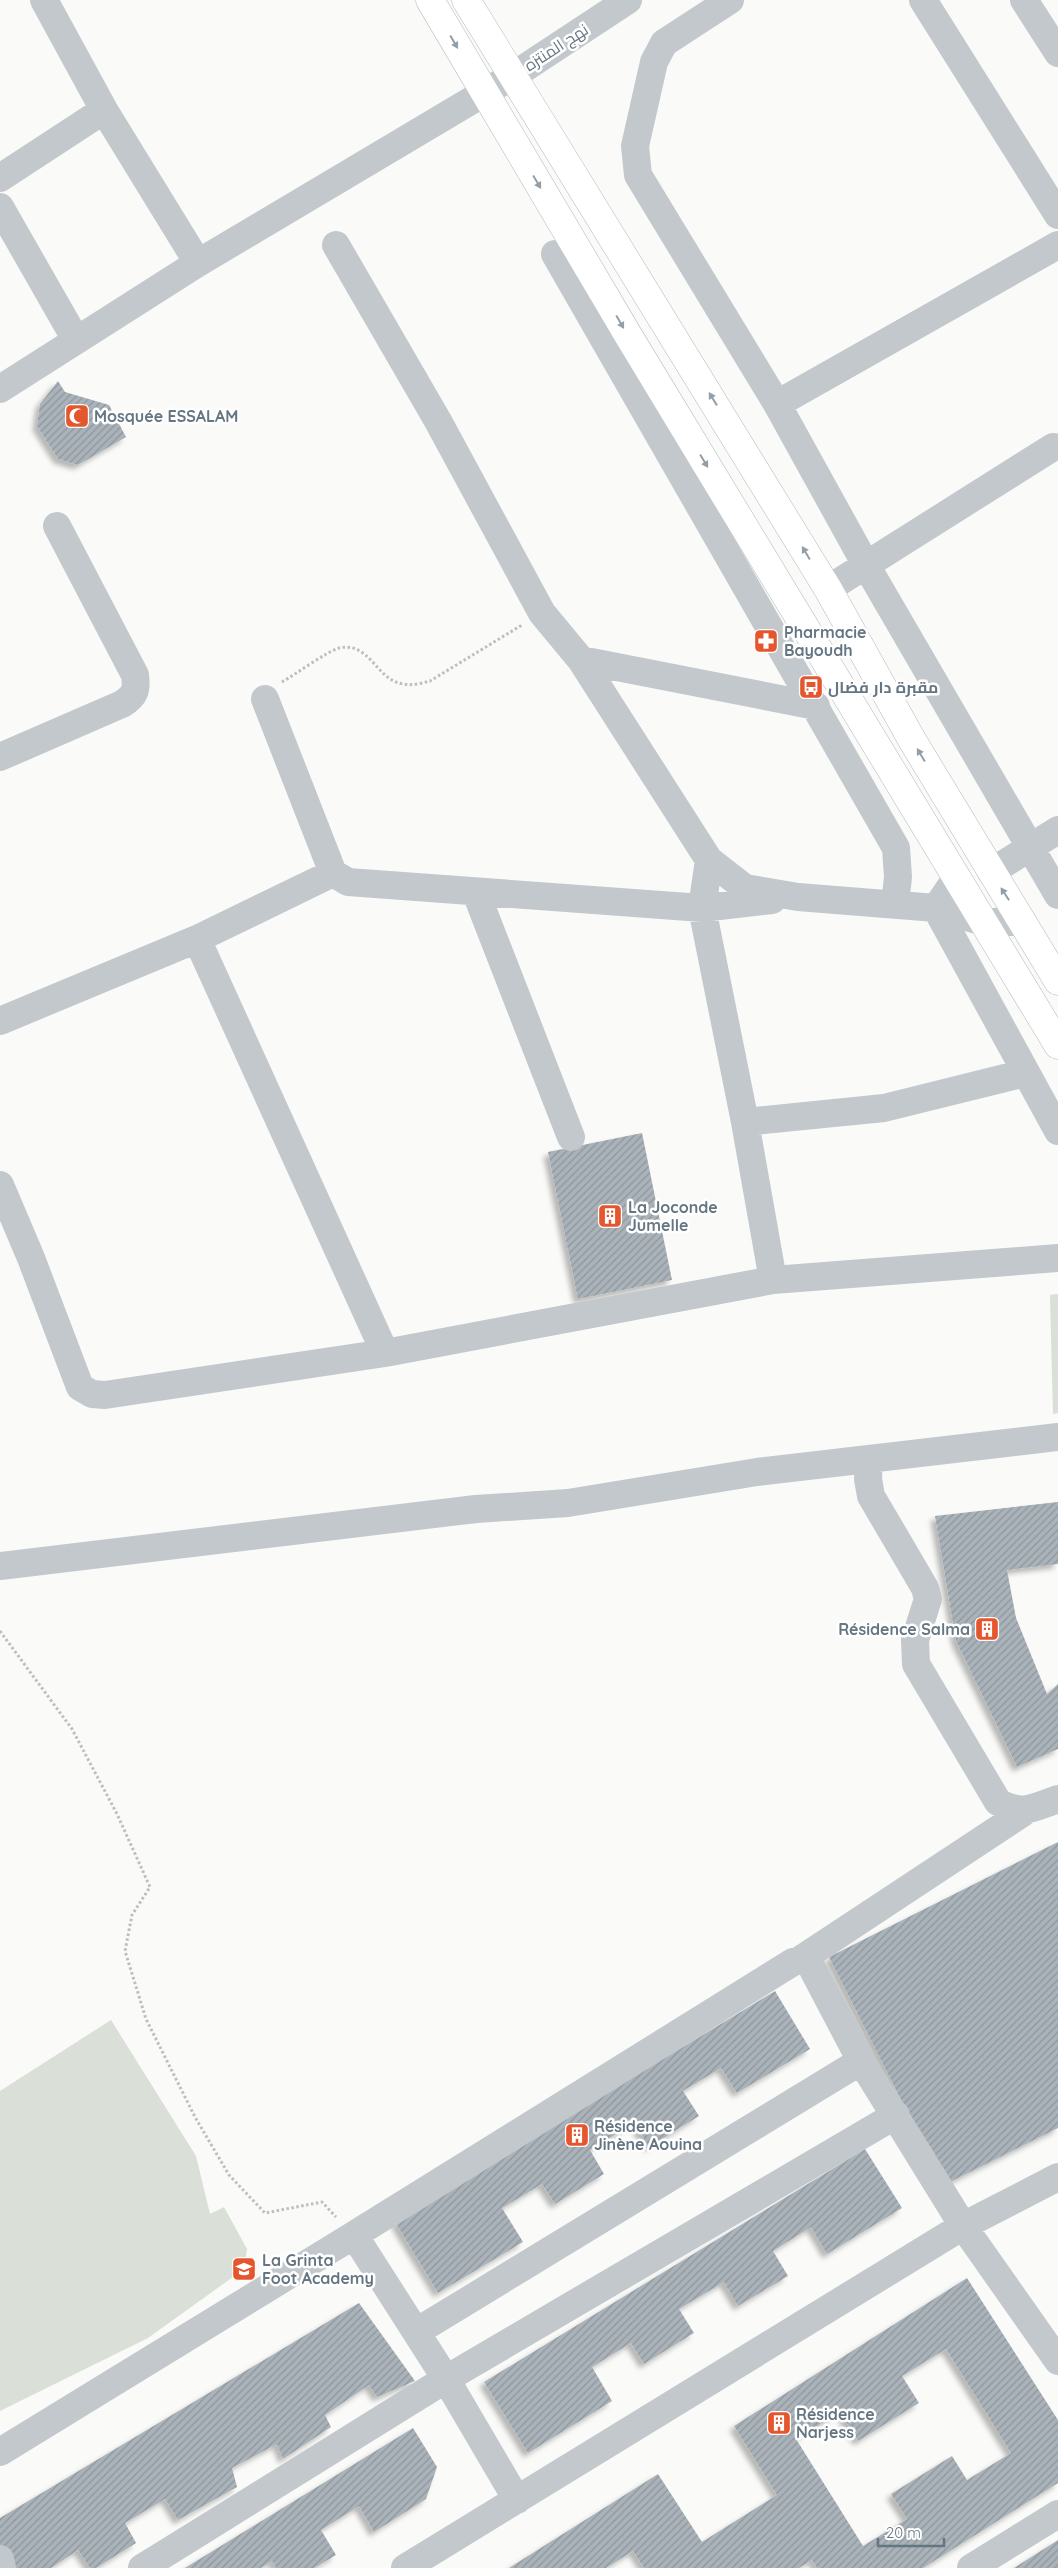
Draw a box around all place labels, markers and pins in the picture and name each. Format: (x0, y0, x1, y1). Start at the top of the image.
mosque icon: Mosquée ESSALAM (64, 403, 90, 429)
place label: Mosquée ESSALAM (94, 406, 238, 426)
place label: Pharmacie Bayoudh (784, 622, 866, 660)
pharmacy icon: Pharmacie Bayoudh (753, 628, 779, 654)
bus stop icon: مقبرة دار فضال (798, 674, 824, 700)
place label: مقبرة دار فضال (828, 677, 938, 697)
place label: La Joconde Jumelle (628, 1197, 718, 1235)
building icon: La Joconde Jumelle (597, 1203, 623, 1229)
building icon: Résidence Salma (974, 1616, 1000, 1642)
place label: Résidence Salma (838, 1619, 970, 1639)
place label: Résidence Jinène Aouina (594, 2116, 702, 2154)
building icon: Résidence Jinène Aouina (564, 2122, 590, 2148)
place label: La Grinta Foot Academy (262, 2250, 374, 2288)
school or university icon: La Grinta Foot Academy (231, 2256, 257, 2282)
place label: Résidence Narjess (796, 2404, 875, 2442)
building icon: Résidence Narjess (766, 2410, 792, 2436)

